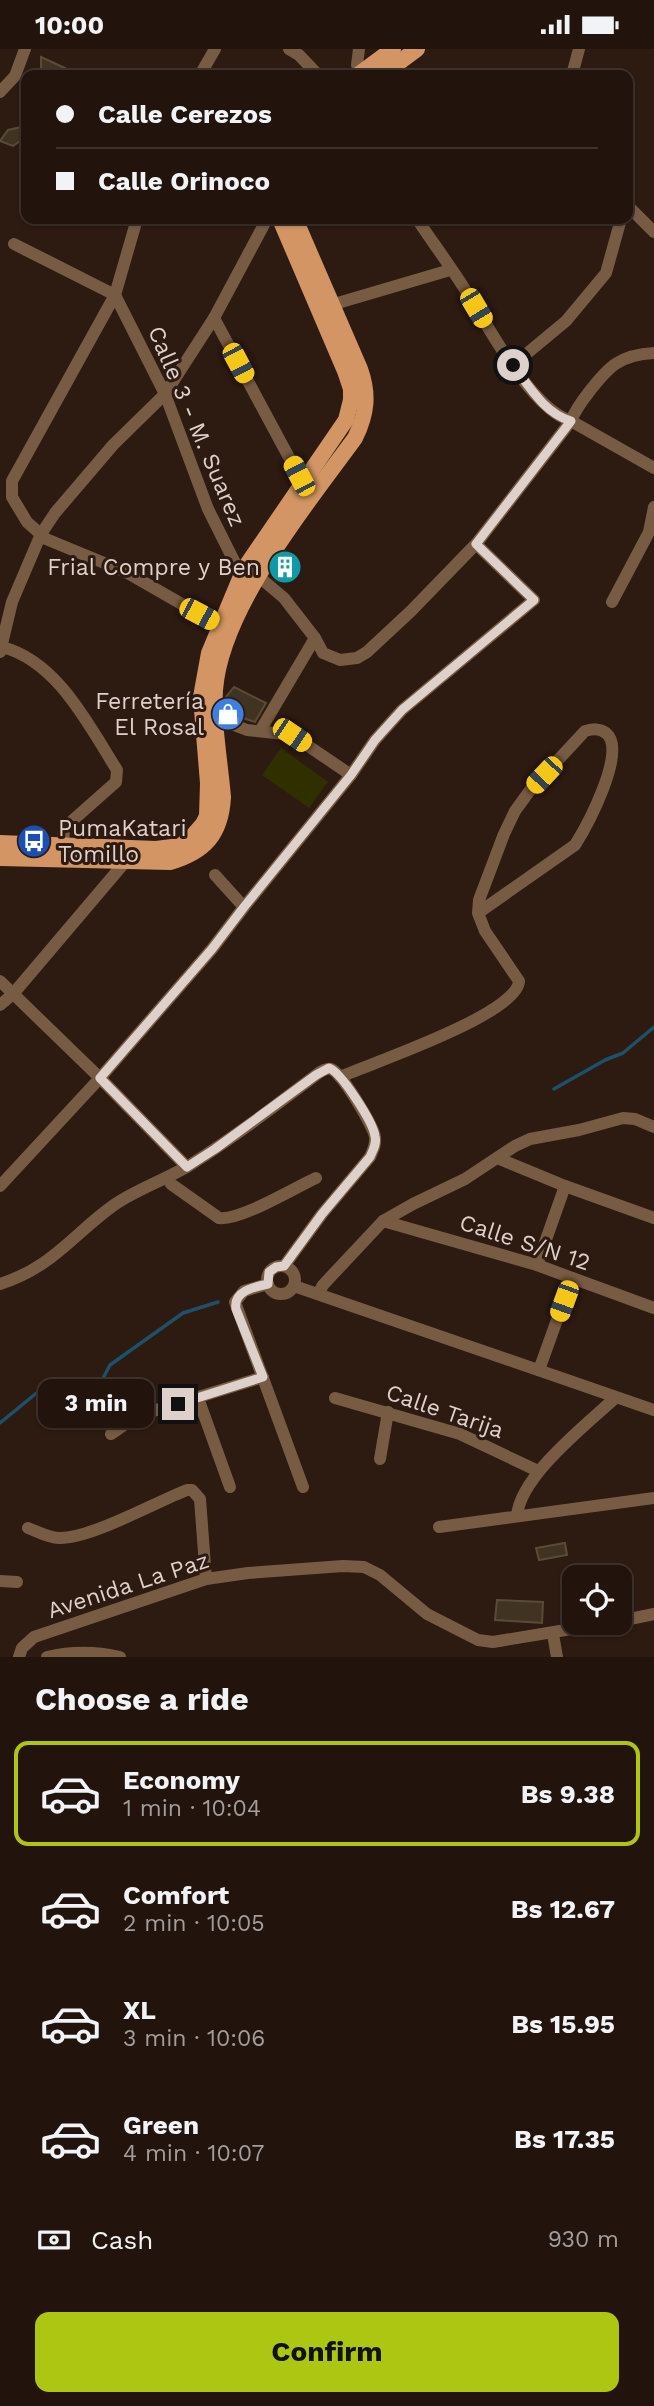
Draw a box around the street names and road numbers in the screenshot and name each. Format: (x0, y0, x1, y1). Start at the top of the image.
street label: Calle 3 - M. Suarez (142, 322, 251, 530)
street label: Calle S/N 12 (456, 1209, 593, 1276)
street label: Calle Tarija (382, 1379, 507, 1444)
street label: Avenida La Paz (44, 1547, 212, 1624)

